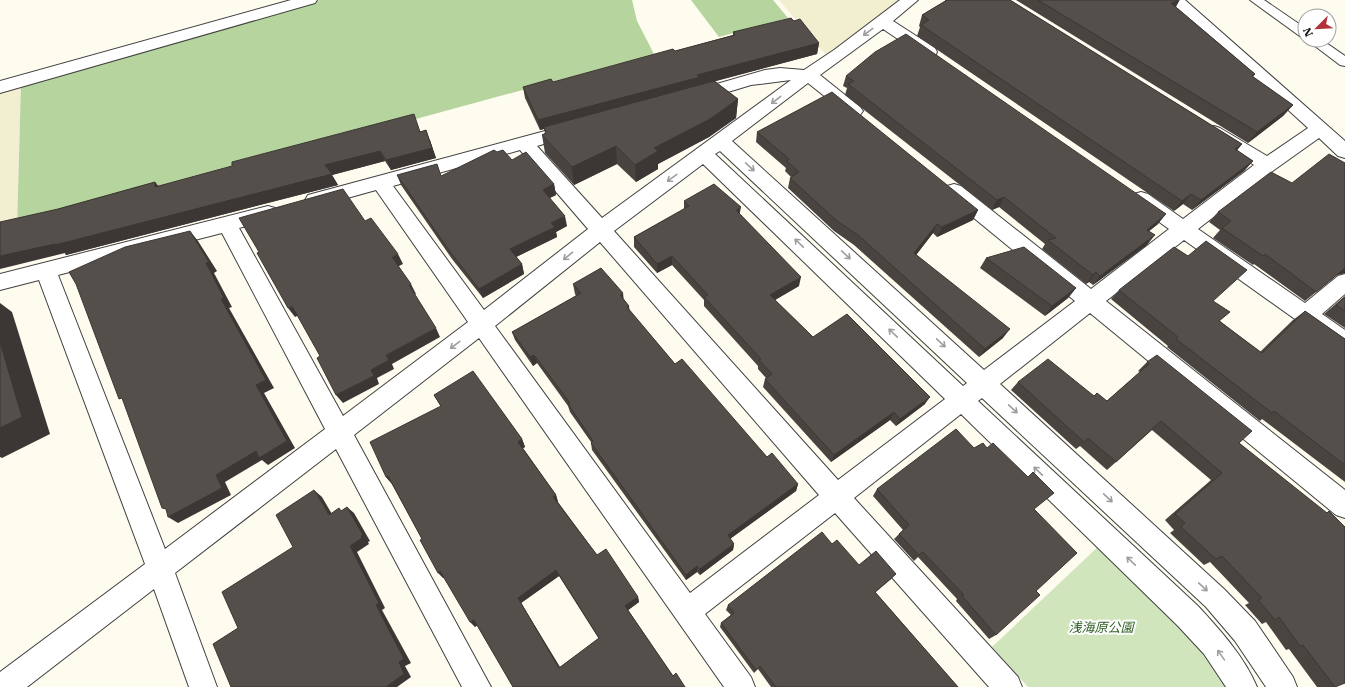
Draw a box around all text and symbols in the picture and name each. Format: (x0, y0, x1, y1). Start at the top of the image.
north arrow (1297, 8, 1337, 48)
text: N (1300, 25, 1316, 39)
one-way arrow (863, 28, 874, 37)
one-way arrow (771, 95, 782, 104)
one-way arrow (745, 162, 755, 172)
one-way arrow (667, 173, 678, 182)
one-way arrow (794, 239, 804, 248)
one-way arrow (840, 250, 850, 259)
one-way arrow (563, 252, 574, 260)
one-way arrow (888, 328, 898, 338)
one-way arrow (936, 338, 946, 348)
one-way arrow (450, 341, 461, 349)
one-way arrow (1008, 405, 1018, 414)
one-way arrow (1033, 466, 1043, 476)
one-way arrow (1103, 493, 1113, 503)
one-way arrow (1126, 556, 1136, 566)
one-way arrow (1198, 582, 1208, 592)
park label: 浅海原公園 (1068, 619, 1135, 636)
one-way arrow (1217, 650, 1225, 661)

